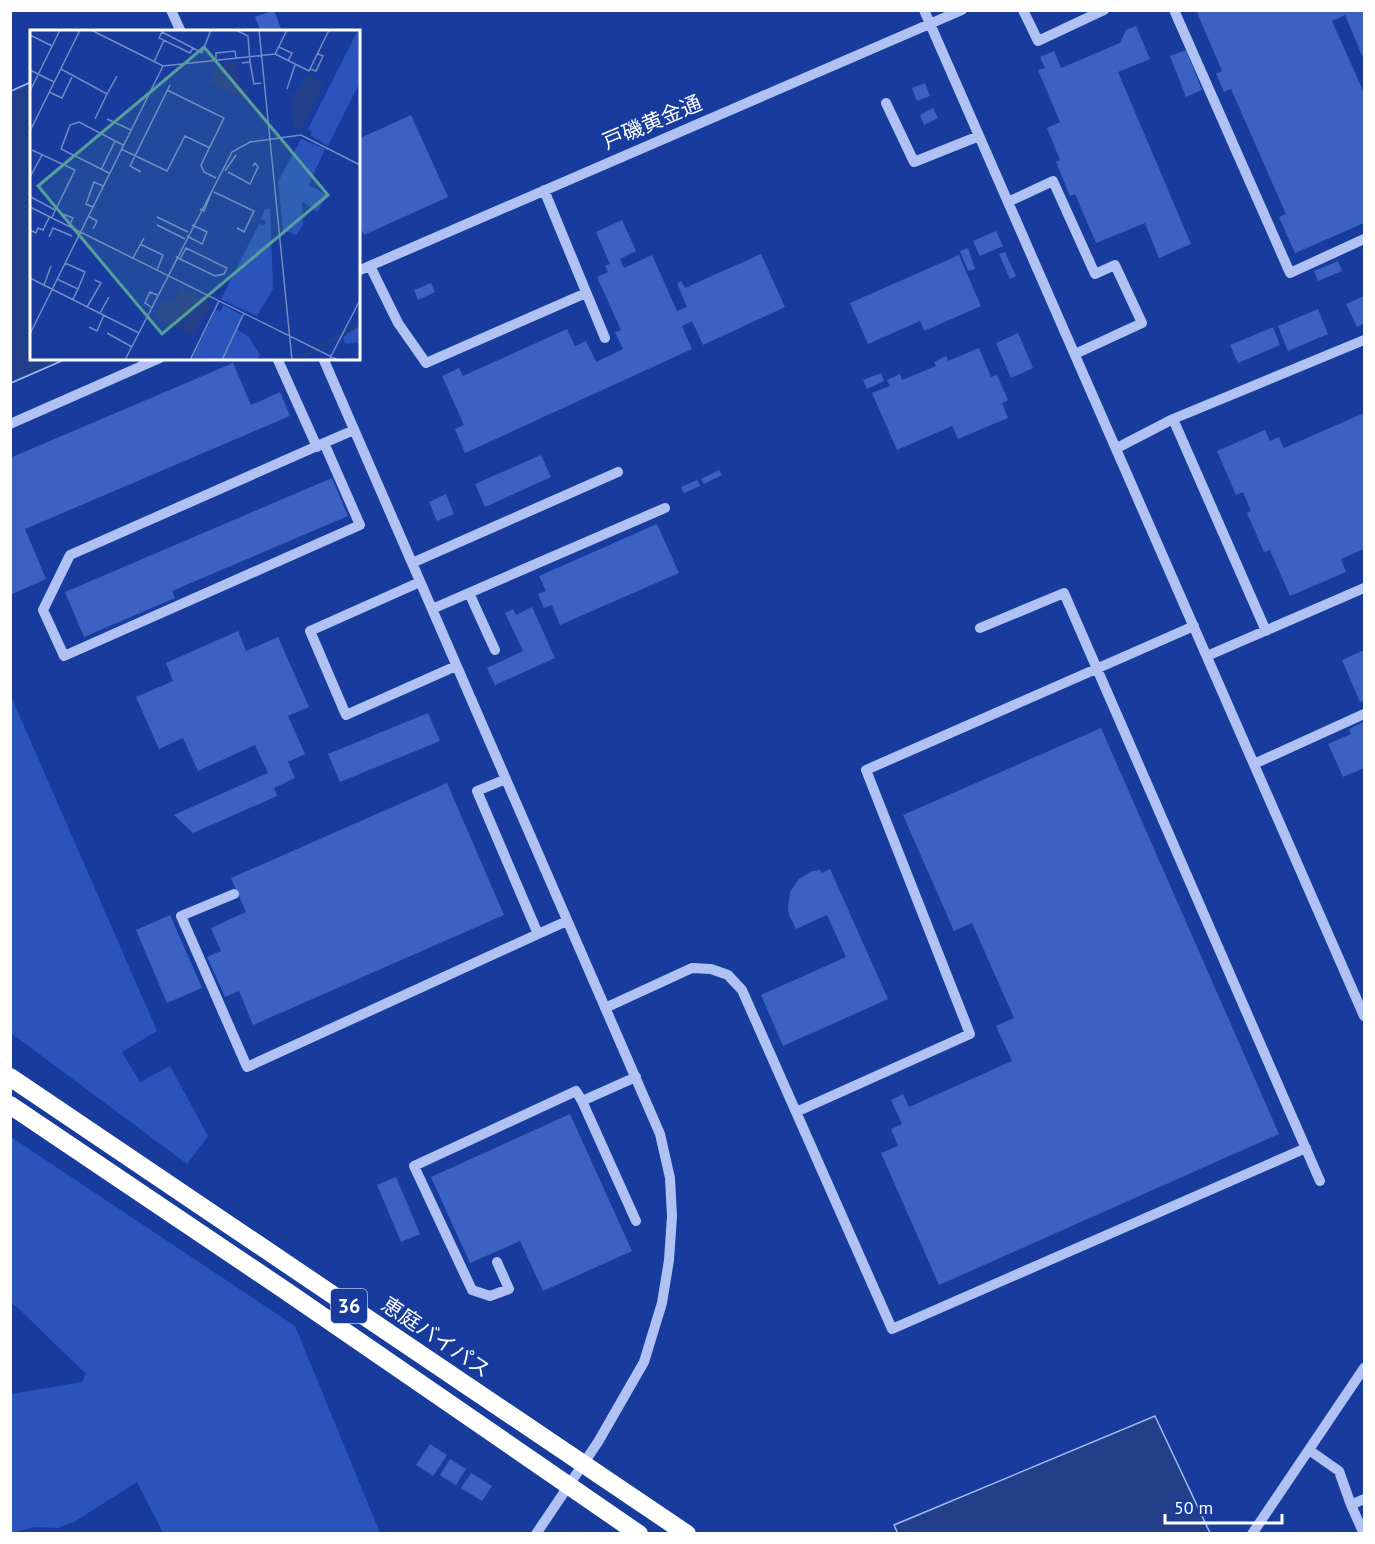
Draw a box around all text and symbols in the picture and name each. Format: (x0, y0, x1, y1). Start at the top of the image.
inset map (30, 30, 360, 360)
street label: 戸磯黄金通 (598, 89, 706, 155)
road number: 36 (331, 1289, 367, 1323)
street label: 恵庭バイパス (376, 1291, 496, 1383)
scale bar (1165, 1487, 1282, 1525)
text: 50 m (1174, 1496, 1213, 1519)

